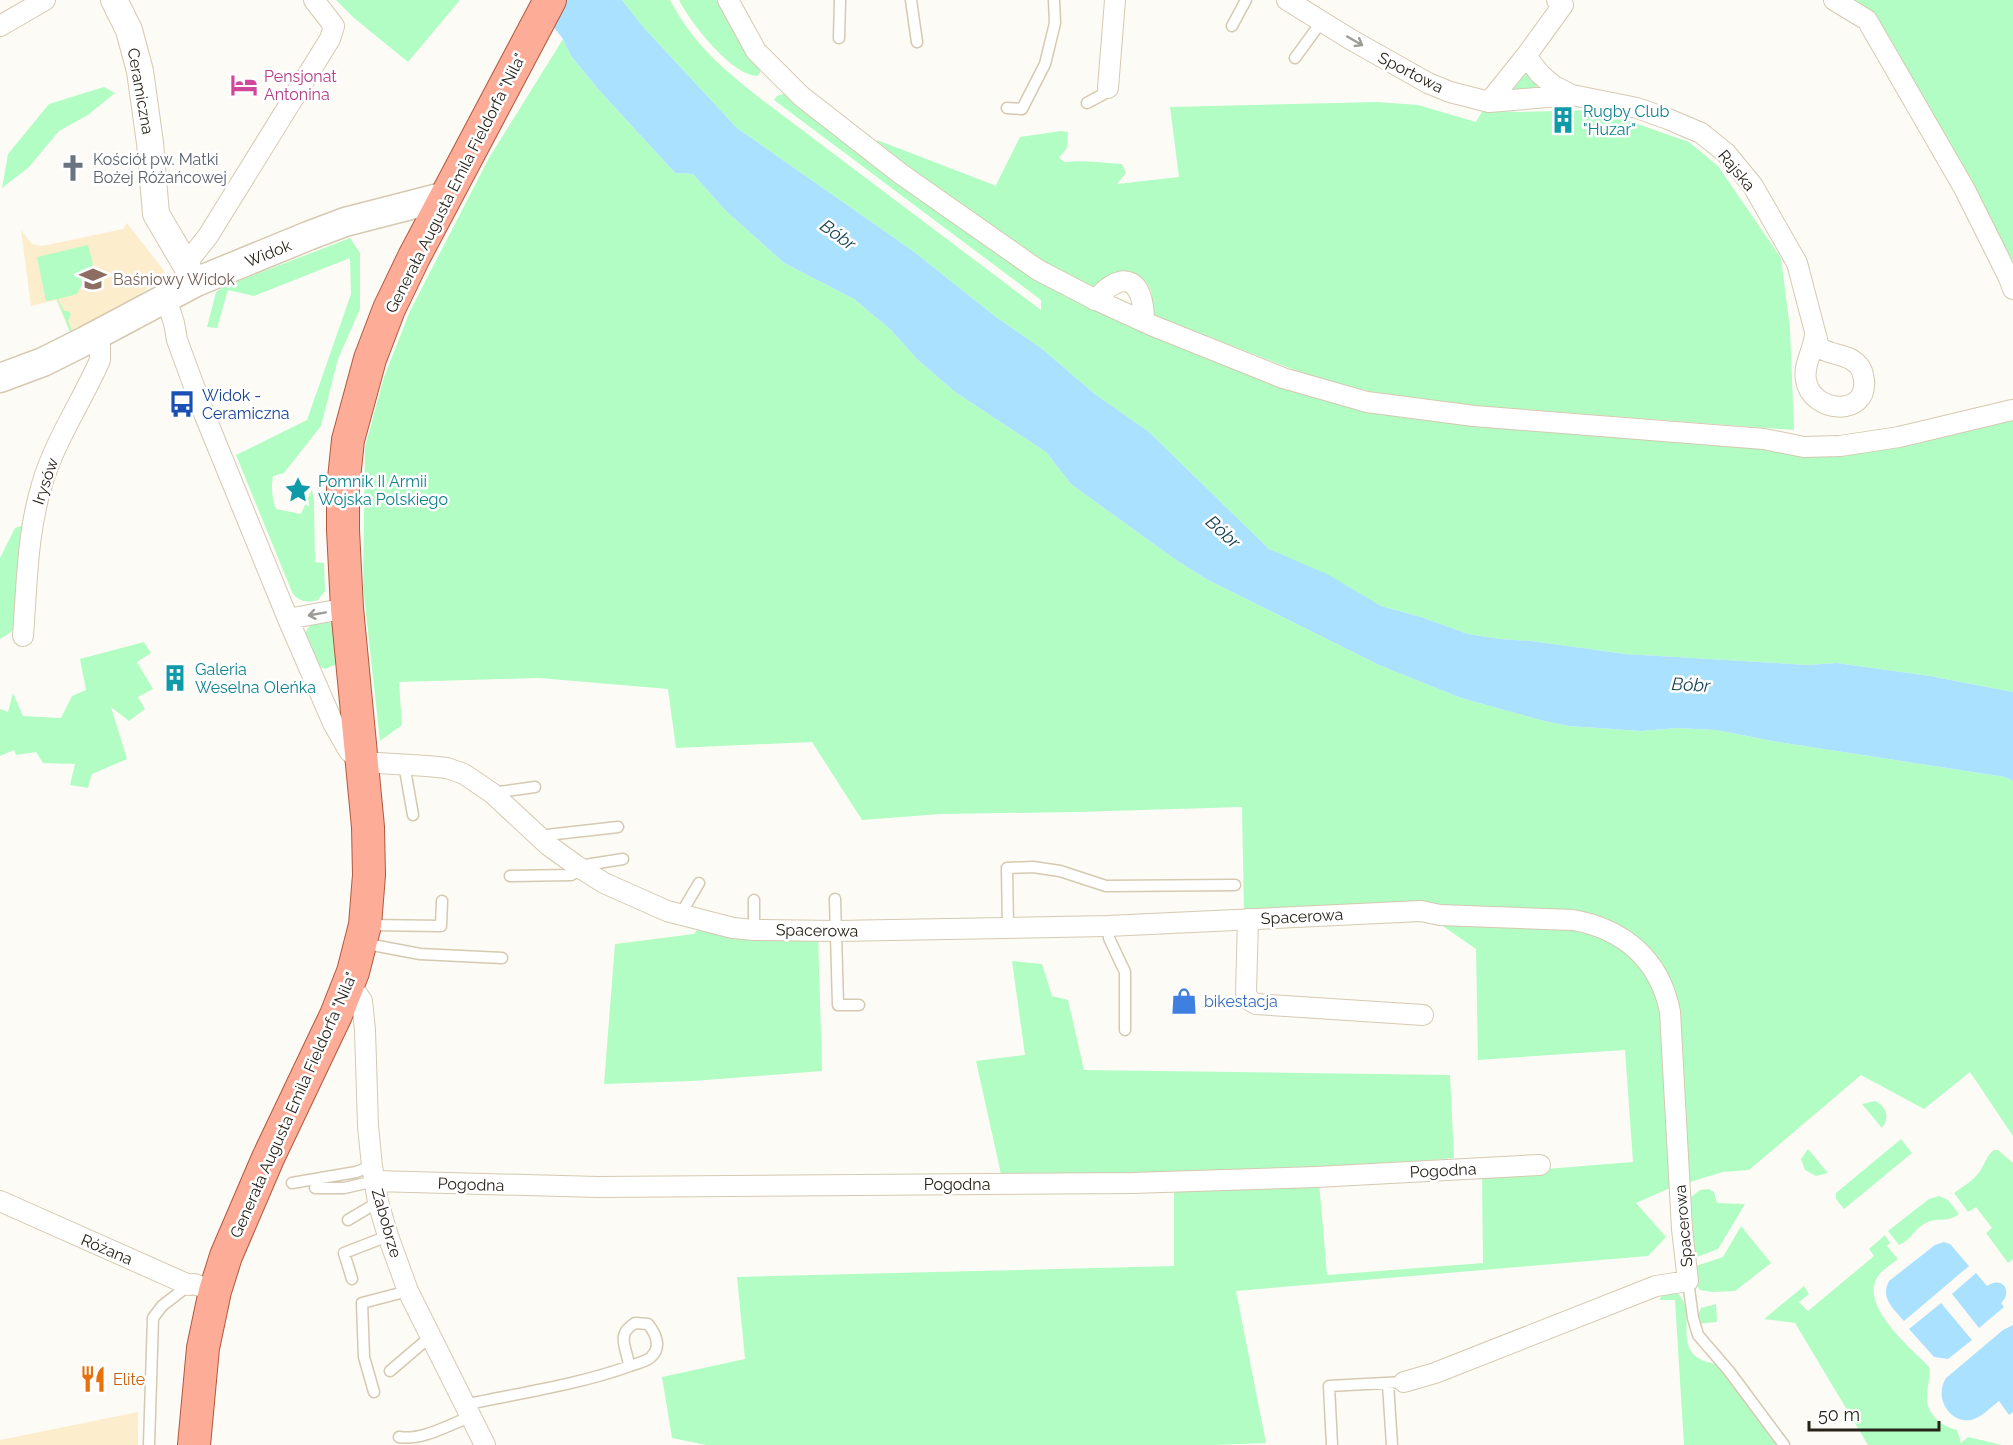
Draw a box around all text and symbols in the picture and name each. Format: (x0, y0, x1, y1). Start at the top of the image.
one-way arrow (1346, 36, 1363, 48)
street label: Ceramiczna (124, 46, 157, 136)
street label: Sportowa (1375, 48, 1447, 97)
street label: Generała Augusta Emila Fieldorfa "Nila" (381, 50, 529, 316)
place label: Pensjonat Antonina (264, 67, 337, 104)
hotel icon: Pensjonat Antonina (229, 70, 259, 100)
place label: Rugby Club "Huzar" (1583, 102, 1669, 139)
building icon: Rugby Club "Huzar" (1548, 105, 1578, 135)
street label: Rajska (1714, 146, 1759, 195)
place label: Kościół pw. Matki Bożej Różańcowej (93, 150, 227, 187)
church icon: Kościół pw. Matki Bożej Różańcowej (58, 153, 88, 183)
water label: Bóbr (816, 215, 861, 255)
street label: Widok (242, 235, 295, 271)
school or university icon: Baśniowy Widok (78, 264, 108, 294)
place label: Baśniowy Widok (113, 270, 236, 289)
place label: Widok - Ceramiczna (202, 386, 290, 423)
bus stop icon: Widok - Ceramiczna (167, 389, 197, 419)
street label: Irysów (29, 455, 62, 507)
place label: Pomnik II Armii Wojska Polskiego (318, 472, 448, 509)
place icon: Pomnik II Armii Wojska Polskiego (283, 475, 313, 505)
water label: Bóbr (1202, 511, 1245, 553)
one-way arrow (308, 608, 328, 619)
place label: Galeria Weselna Oleńka (195, 660, 316, 697)
building icon: Galeria Weselna Oleńka (160, 663, 190, 693)
water label: Bóbr (1671, 673, 1712, 696)
street label: Spacerowa (1260, 905, 1344, 928)
street label: Spacerowa (776, 920, 858, 941)
street label: Generała Augusta Emila Fieldorfa "Nila" (226, 969, 361, 1241)
shop icon: bikestacja (1169, 986, 1199, 1016)
place label: bikestacja (1204, 992, 1278, 1011)
street label: Pogodna (1409, 1159, 1477, 1182)
street label: Pogodna (437, 1174, 505, 1195)
street label: Pogodna (924, 1175, 990, 1194)
street label: Spacerowa (1670, 1184, 1697, 1268)
street label: Zabobrze (368, 1187, 405, 1260)
street label: Różana (78, 1230, 135, 1269)
restaurant icon: Elite (78, 1364, 108, 1394)
place label: Elite (113, 1370, 145, 1389)
scale bar (1809, 1394, 1940, 1432)
text: 50 m (1818, 1404, 1860, 1425)

